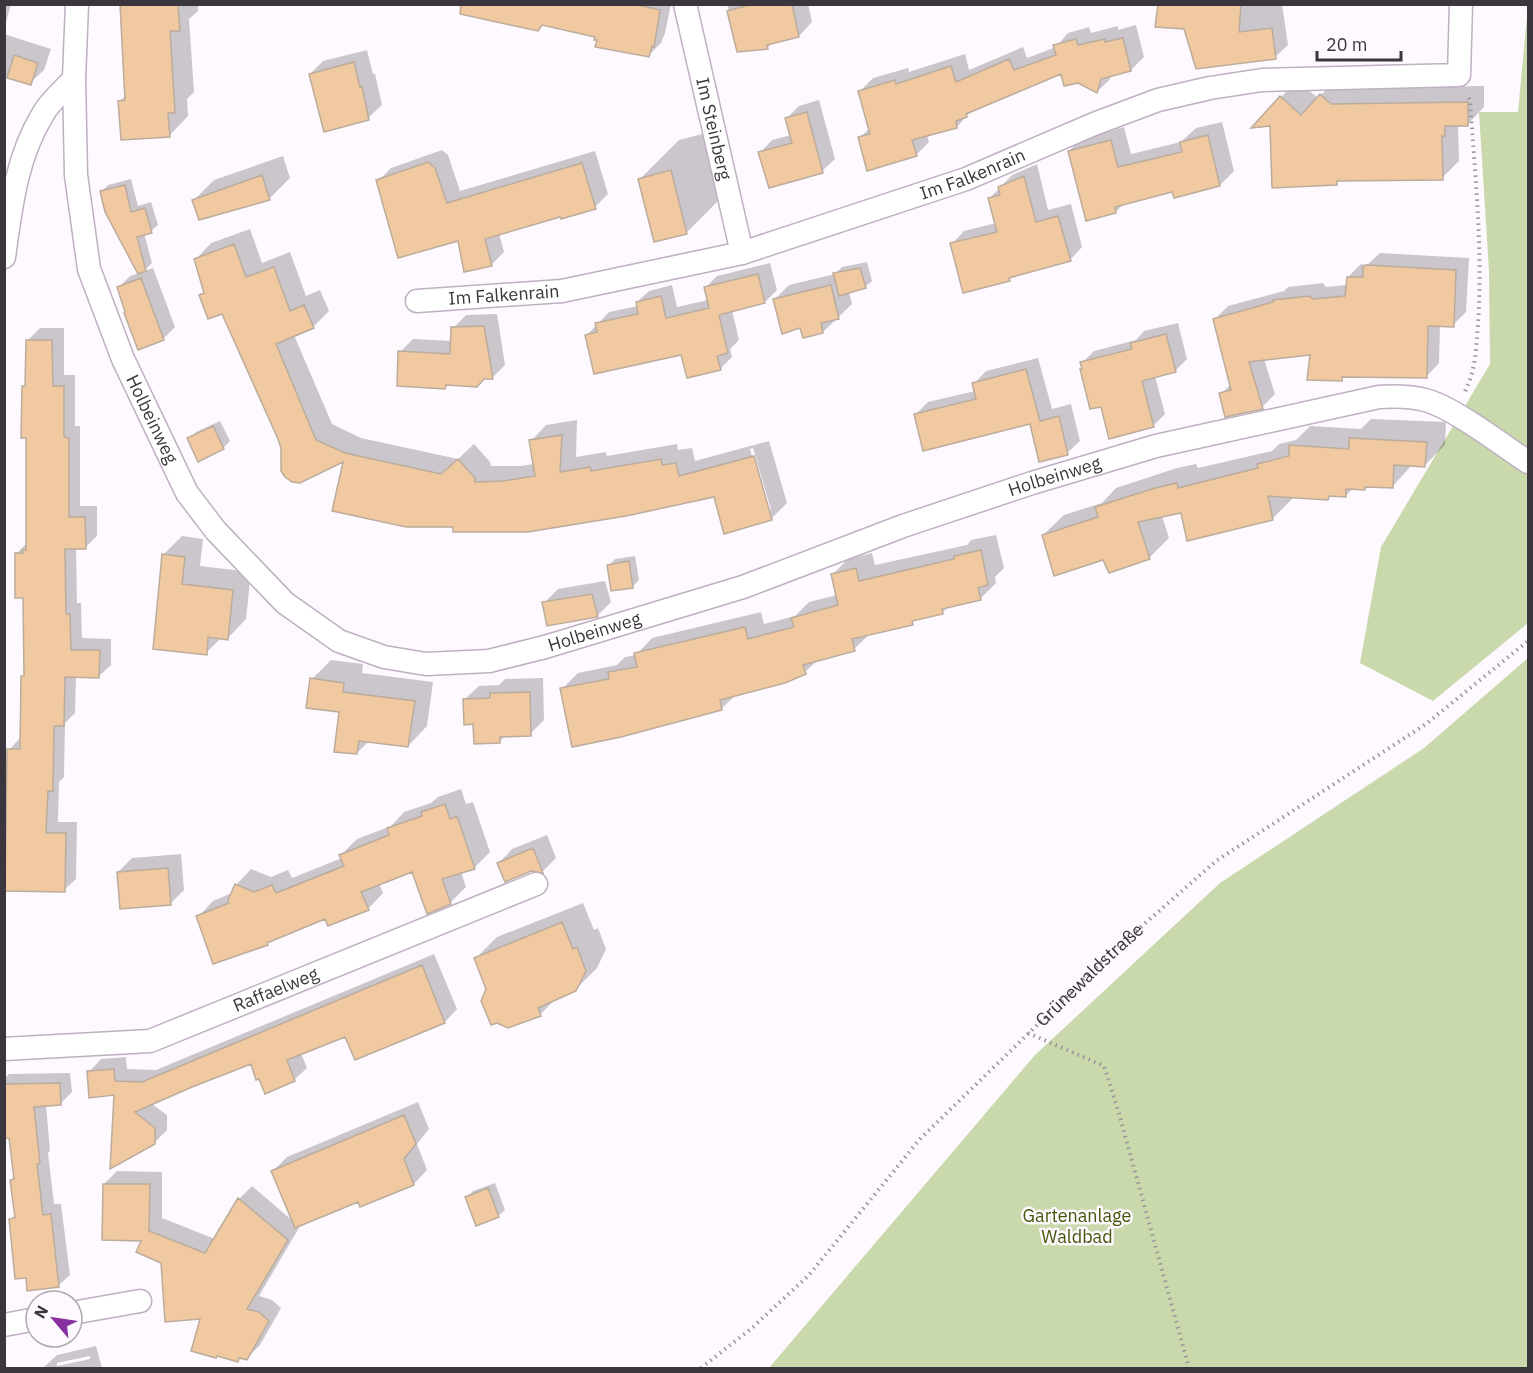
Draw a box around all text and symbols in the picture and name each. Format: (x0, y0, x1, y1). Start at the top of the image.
scale bar (1317, 24, 1401, 62)
text: 20 m (1326, 33, 1368, 56)
street label: Im Steinberg (691, 75, 737, 183)
street label: Im Falkenrain (917, 143, 1029, 204)
street label: Im Falkenrain (447, 279, 560, 310)
street label: Holbeinweg (121, 371, 183, 468)
street label: Holbeinweg (1005, 451, 1104, 501)
street label: Holbeinweg (545, 607, 644, 656)
street label: Grünewaldstraße (1030, 918, 1148, 1031)
street label: Raffaelweg (230, 962, 322, 1017)
park label: Gartenanlage Waldbad (1023, 1204, 1132, 1248)
north arrow (24, 1289, 84, 1349)
text: N (29, 1302, 52, 1322)

